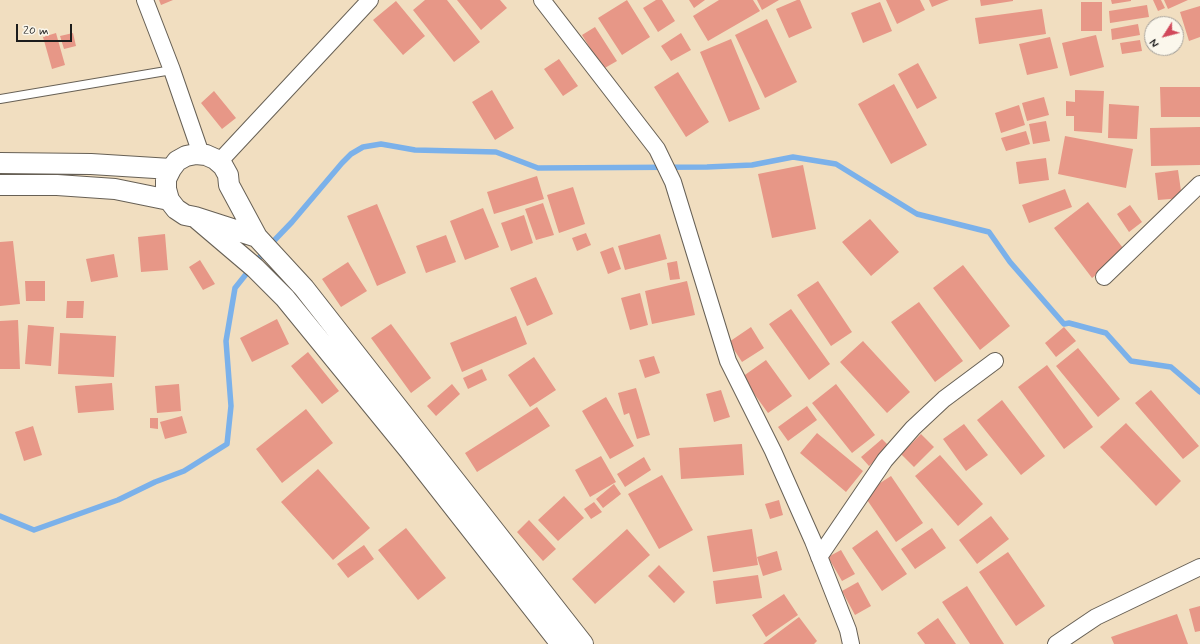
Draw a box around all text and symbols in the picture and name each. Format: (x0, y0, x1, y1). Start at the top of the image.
scale bar (18, 16, 74, 42)
north arrow (1144, 16, 1184, 56)
text: 20 m (23, 23, 49, 39)
text: N (1147, 35, 1163, 50)

